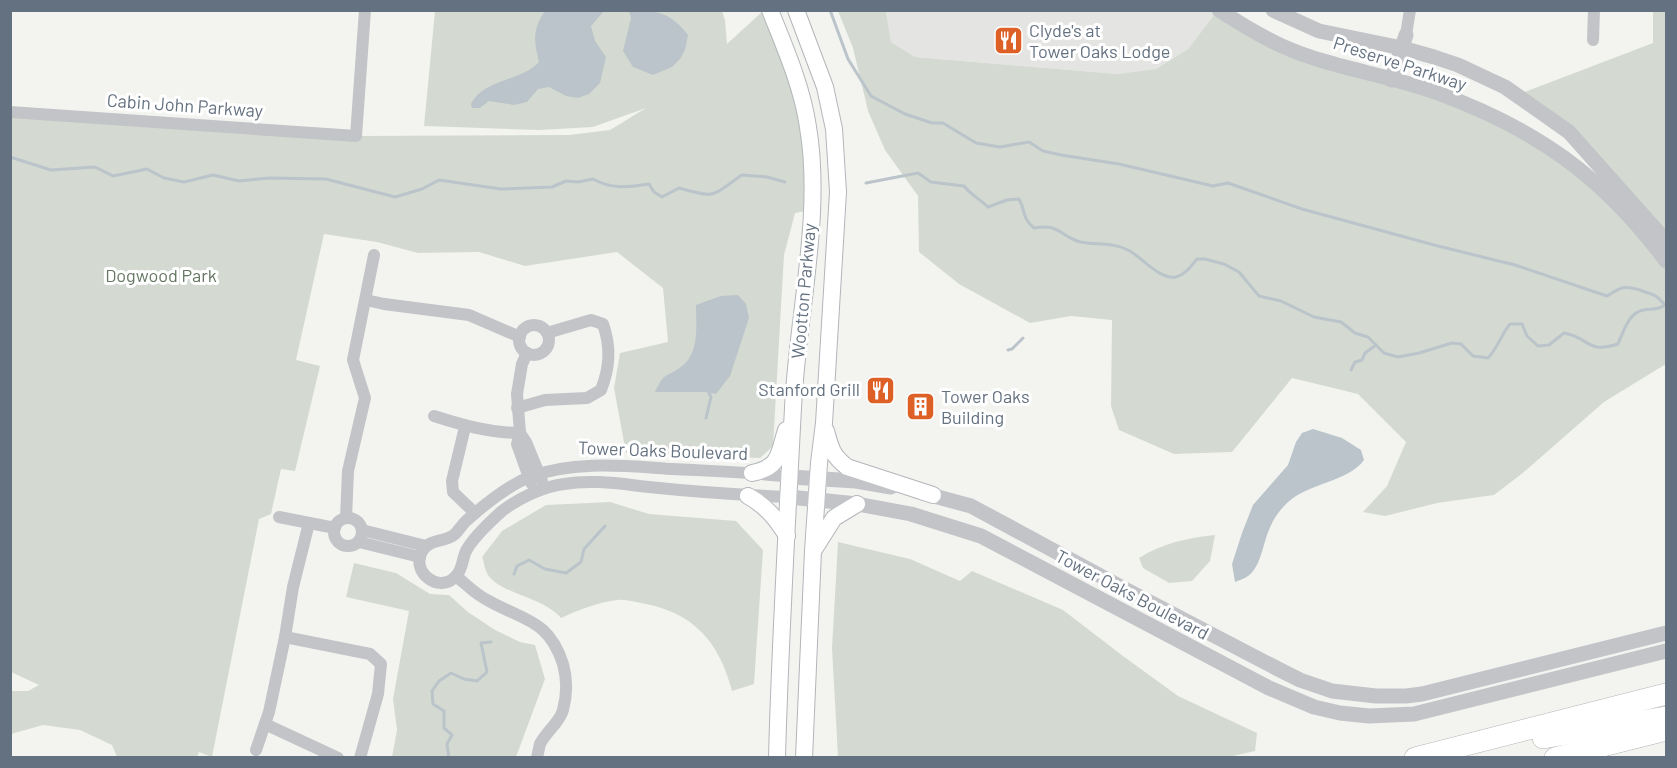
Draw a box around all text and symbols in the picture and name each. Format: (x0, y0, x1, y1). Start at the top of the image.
place label: Clyde's at Tower Oaks Lodge (1029, 19, 1170, 62)
restaurant icon: Clyde's at Tower Oaks Lodge (992, 25, 1024, 57)
street label: Preserve Parkway (1331, 31, 1470, 95)
street label: Cabin John Parkway (106, 89, 264, 121)
street label: Wootton Parkway (786, 222, 820, 360)
park label: Dogwood Park (105, 264, 217, 286)
restaurant icon: Stanford Grill (865, 374, 897, 406)
place label: Stanford Grill (758, 378, 860, 400)
place label: Tower Oaks Building (941, 385, 1030, 428)
building icon: Tower Oaks Building (904, 391, 936, 423)
street label: Tower Oaks Boulevard (577, 436, 749, 464)
street label: Tower Oaks Boulevard (1052, 544, 1213, 644)

